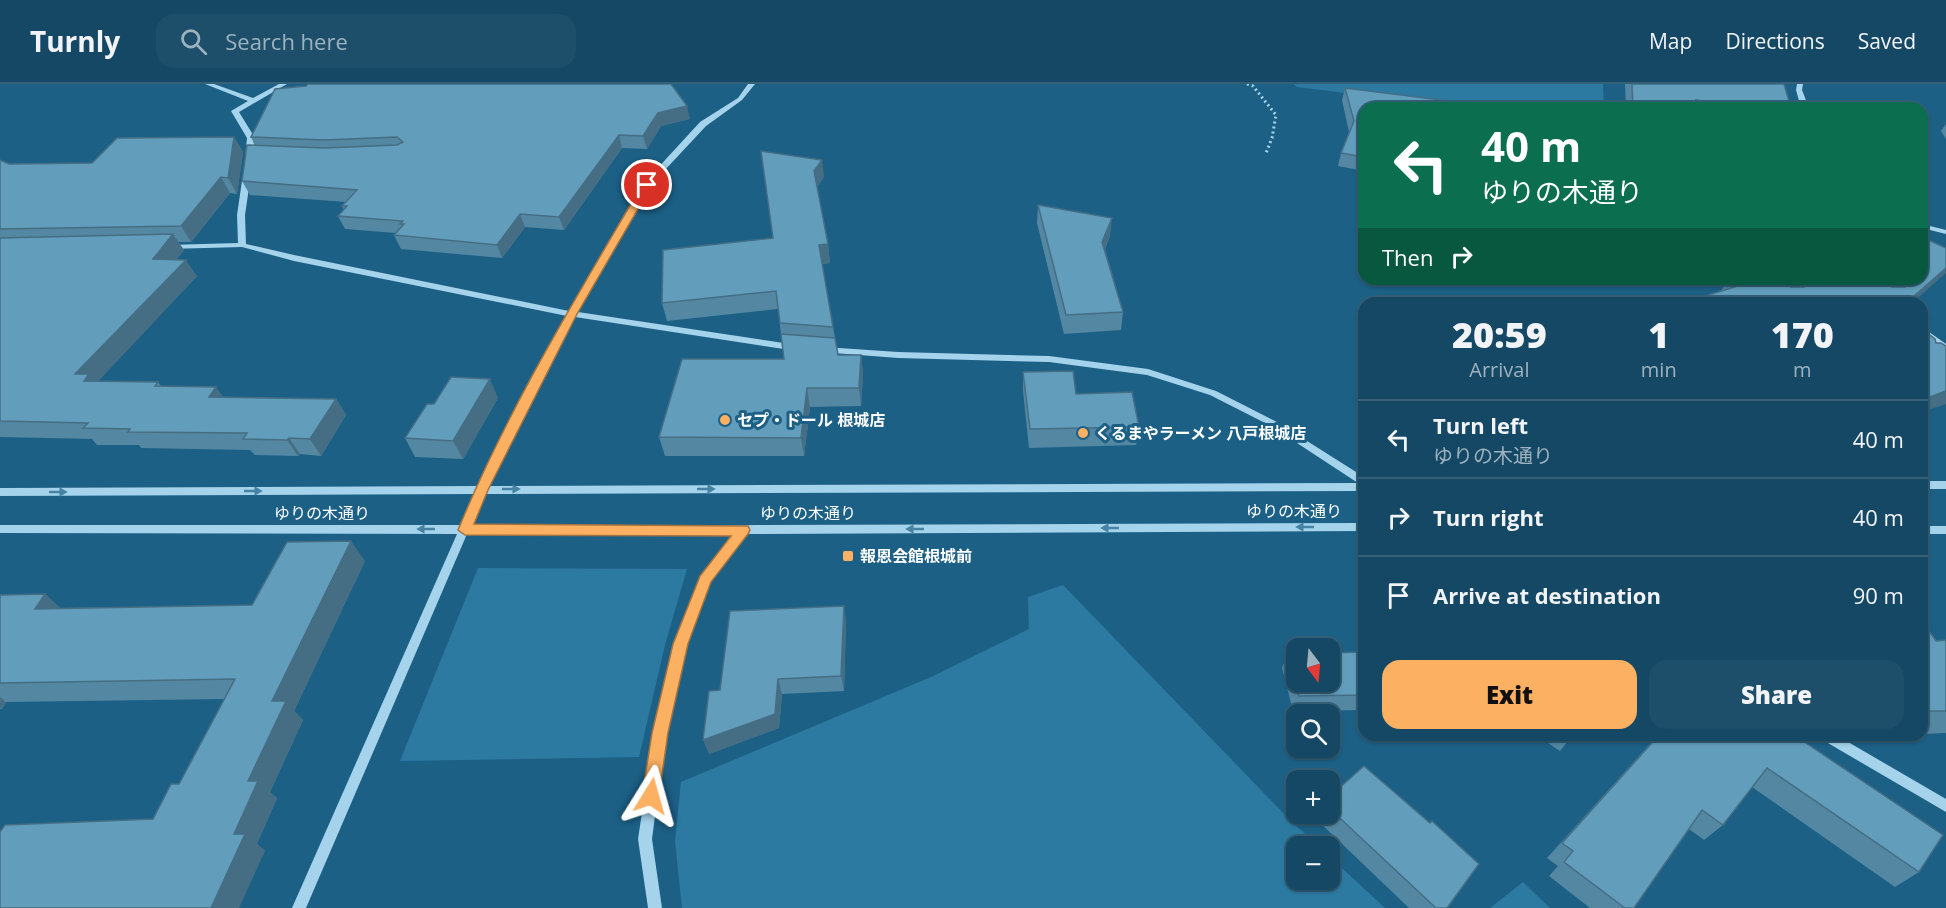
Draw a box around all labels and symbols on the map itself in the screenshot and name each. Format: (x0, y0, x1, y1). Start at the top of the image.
pin (621, 159, 672, 210)
place label: セプ・ドール 根城店 (737, 409, 885, 431)
marker: セプ・ドール 根城店 (718, 413, 732, 427)
place label: くるまやラーメン 八戸根城店 (1095, 422, 1306, 444)
marker: くるまやラーメン 八戸根城店 (1076, 426, 1090, 440)
one-way arrow (502, 484, 521, 494)
one-way arrow (697, 484, 716, 494)
one-way arrow (244, 486, 263, 496)
one-way arrow (49, 487, 68, 497)
street label: ゆりの木通り (1246, 500, 1342, 522)
street label: ゆりの木通り (274, 502, 370, 524)
street label: ゆりの木通り (760, 502, 856, 524)
one-way arrow (1296, 522, 1315, 532)
one-way arrow (1101, 523, 1120, 533)
one-way arrow (417, 524, 436, 534)
one-way arrow (906, 524, 925, 534)
place label: 報恩会館根城前 (860, 545, 972, 567)
marker: 報恩会館根城前 (841, 549, 855, 563)
north arrow (1286, 638, 1340, 692)
position arrow (619, 764, 683, 828)

